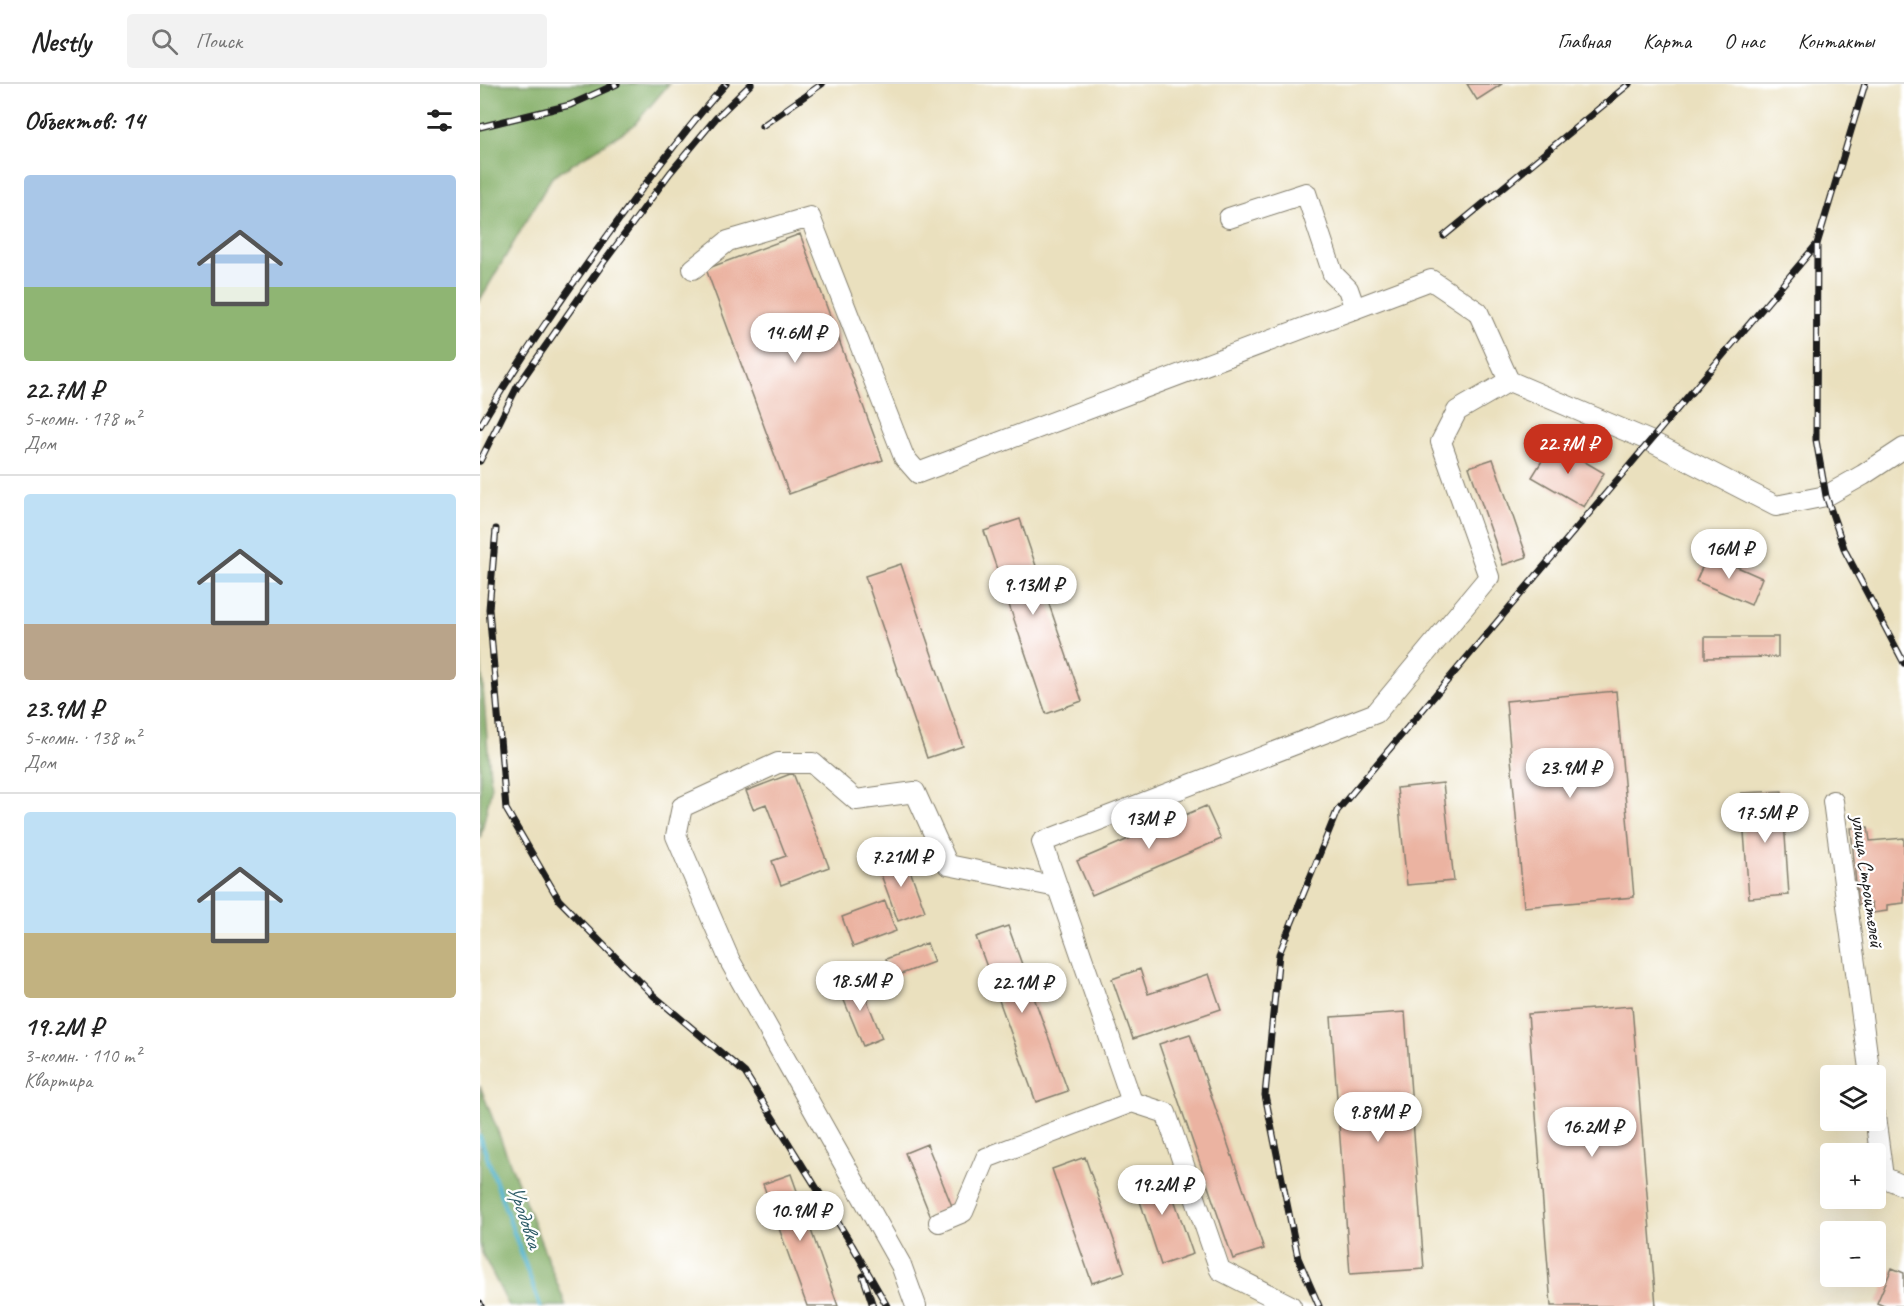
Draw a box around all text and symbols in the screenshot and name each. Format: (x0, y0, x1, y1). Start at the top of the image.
search box (127, 14, 547, 68)
text: Nestly (30, 24, 91, 59)
icon: search (148, 25, 181, 58)
text: Поиск (196, 27, 242, 55)
text: Главная (1557, 28, 1610, 54)
text: Карта (1643, 28, 1691, 54)
text: О нас (1724, 28, 1765, 54)
text: Контакты (1798, 28, 1874, 54)
text: Объектов: 14 (24, 104, 144, 137)
icon: filters (423, 104, 456, 137)
icon: home (186, 214, 294, 322)
pin: 14.6M ₽ (740, 313, 850, 364)
text: 14.6M ₽ (764, 320, 826, 345)
text: 22.7M ₽ (24, 373, 103, 406)
text: 5-комн. · 178 m² (24, 406, 141, 431)
pin: 22.7M ₽ (1513, 424, 1623, 475)
text: Дом (24, 431, 56, 456)
text: 22.7M ₽ (1538, 431, 1598, 456)
pin: 16M ₽ (1687, 529, 1771, 580)
icon: home (186, 533, 294, 641)
text: 16M ₽ (1705, 536, 1753, 561)
pin: 9.13M ₽ (978, 565, 1088, 616)
text: 9.13M ₽ (1003, 572, 1063, 597)
text: 23.9M ₽ (24, 692, 103, 725)
text: 5-комн. · 138 m² (24, 725, 141, 750)
pin: 23.9M ₽ (1515, 748, 1625, 799)
text: Дом (24, 750, 56, 775)
text: 23.9M ₽ (1540, 755, 1600, 780)
pin: 17.5M ₽ (1710, 793, 1820, 844)
pin: 13M ₽ (1107, 799, 1191, 850)
text: 17.5M ₽ (1735, 800, 1795, 825)
text: 13M ₽ (1125, 806, 1173, 831)
street label: улица Строителей (1846, 811, 1890, 950)
pin: 7.21M ₽ (846, 837, 956, 888)
text: 7.21M ₽ (871, 844, 931, 869)
icon: home (186, 851, 294, 959)
pin: 18.5M ₽ (805, 961, 915, 1012)
pin: 22.1M ₽ (967, 963, 1077, 1014)
text: 18.5M ₽ (830, 968, 890, 993)
text: 22.1M ₽ (992, 970, 1052, 995)
text: 19.2M ₽ (24, 1010, 103, 1043)
text: 3-комн. · 110 m² (24, 1043, 141, 1068)
map controls (1820, 1065, 1886, 1287)
button: layers (1820, 1065, 1886, 1131)
text: Квартира (24, 1068, 92, 1093)
pin: 9.89M ₽ (1323, 1092, 1433, 1143)
text: 9.89M ₽ (1348, 1099, 1408, 1124)
pin: 16.2M ₽ (1537, 1107, 1647, 1158)
text: 16.2M ₽ (1561, 1114, 1623, 1139)
button: + (1820, 1143, 1886, 1209)
pin: 19.2M ₽ (1107, 1165, 1217, 1216)
text: 19.2M ₽ (1132, 1172, 1192, 1197)
water label: Уродовка (501, 1181, 550, 1254)
pin: 10.9M ₽ (745, 1191, 855, 1242)
text: 10.9M ₽ (770, 1198, 830, 1223)
button: − (1820, 1221, 1886, 1287)

